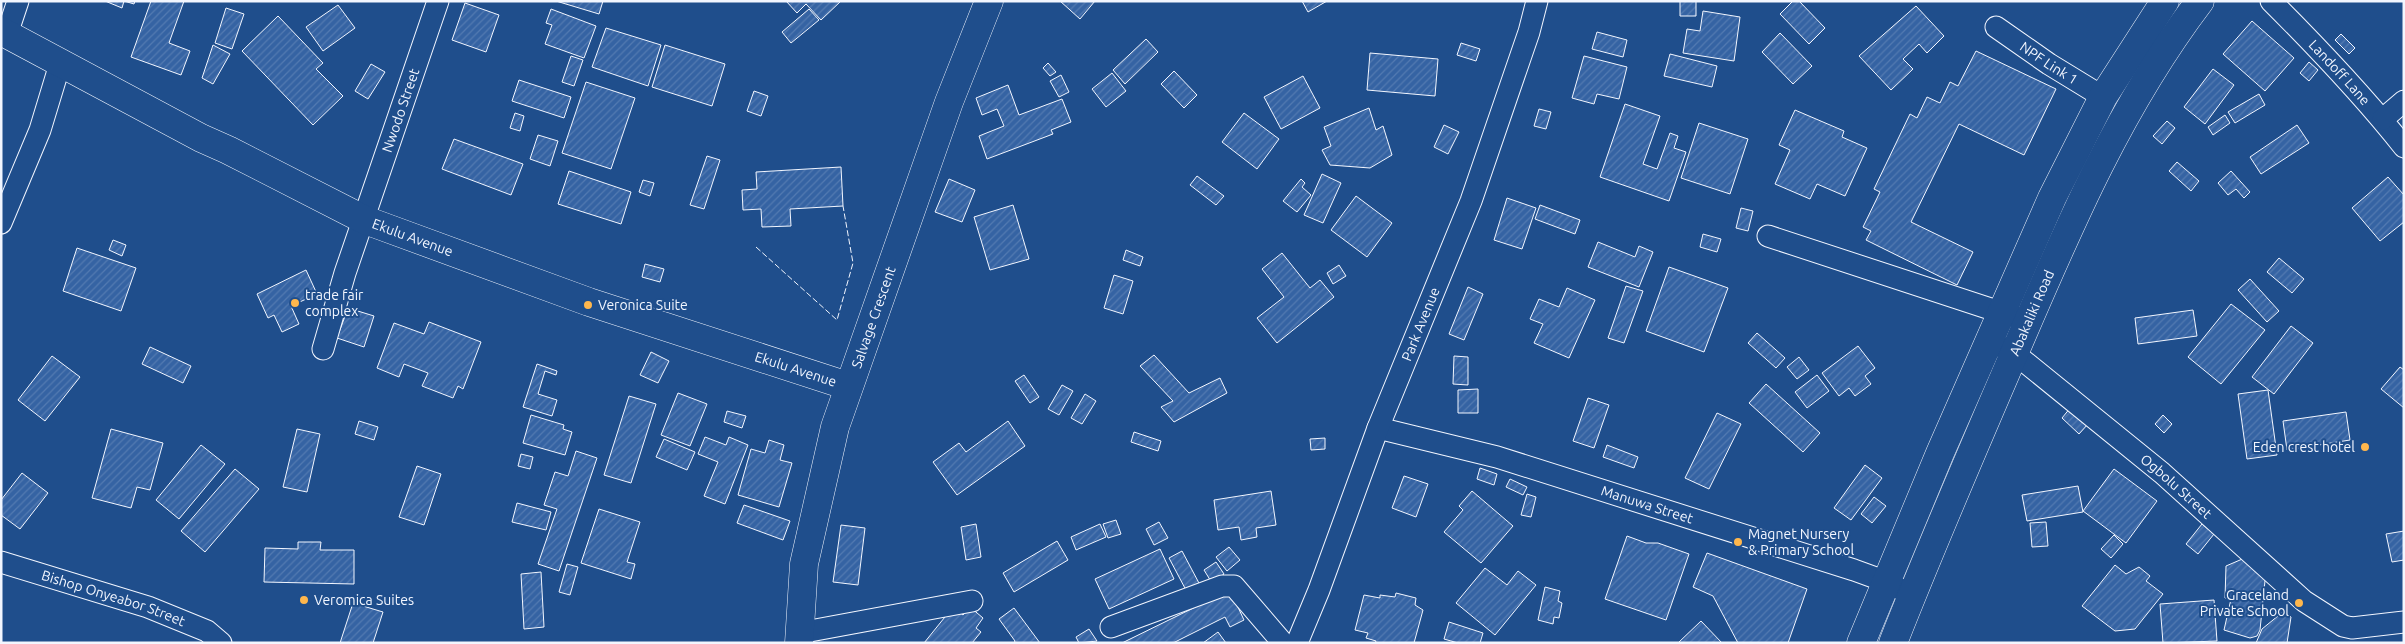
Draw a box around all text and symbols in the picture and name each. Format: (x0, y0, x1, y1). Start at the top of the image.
street label: Landoff Lane (2306, 37, 2373, 108)
street label: NPF Link 1 (2017, 38, 2081, 88)
street label: Nwodo Street (379, 66, 423, 155)
street label: Ekulu Avenue (370, 215, 455, 260)
street label: Salvage Crescent (848, 264, 899, 370)
street label: Abakaliki Road (2006, 268, 2057, 358)
street label: Park Avenue (1398, 285, 1443, 363)
place label: trade fair complex (305, 287, 364, 319)
marker: trade fair complex (289, 297, 301, 309)
place label: Veronica Suite (598, 297, 688, 313)
marker: Veronica Suite (582, 299, 594, 311)
street label: Ekulu Avenue (753, 348, 839, 390)
place label: Eden crest hotel (2253, 439, 2355, 455)
marker: Eden crest hotel (2359, 441, 2371, 453)
street label: Ogbolu Street (2137, 451, 2215, 522)
street label: Manuwa Street (1599, 482, 1696, 527)
place label: Magnet Nursery & Primary School (1748, 526, 1855, 558)
marker: Magnet Nursery & Primary School (1732, 536, 1744, 548)
street label: Bishop Onyeabor Street (40, 567, 188, 629)
place label: Graceland Private School (2200, 587, 2289, 619)
place label: Veromica Suites (314, 592, 414, 608)
marker: Veromica Suites (298, 594, 310, 606)
marker: Graceland Private School (2293, 597, 2305, 609)

